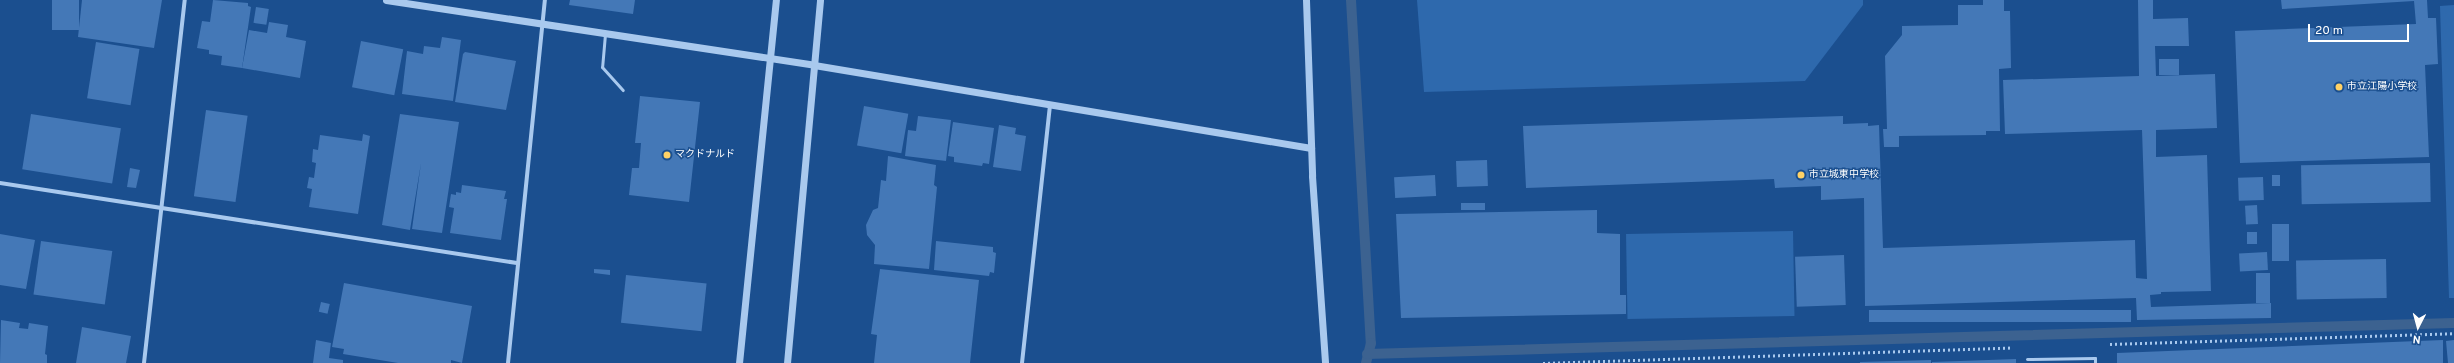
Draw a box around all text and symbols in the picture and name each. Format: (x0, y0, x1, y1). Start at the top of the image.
scale bar (2310, 16, 2411, 42)
text: 20 m (2315, 23, 2343, 39)
place label: 市立江陽小学校 (2347, 81, 2417, 93)
marker: 市立江陽小学校 (2334, 82, 2344, 92)
place label: マクドナルド (675, 149, 735, 161)
marker: マクドナルド (662, 150, 672, 160)
place label: 市立城東中学校 (1809, 169, 1879, 181)
marker: 市立城東中学校 (1796, 170, 1806, 180)
north arrow (2398, 307, 2438, 347)
text: N (2412, 332, 2421, 346)

